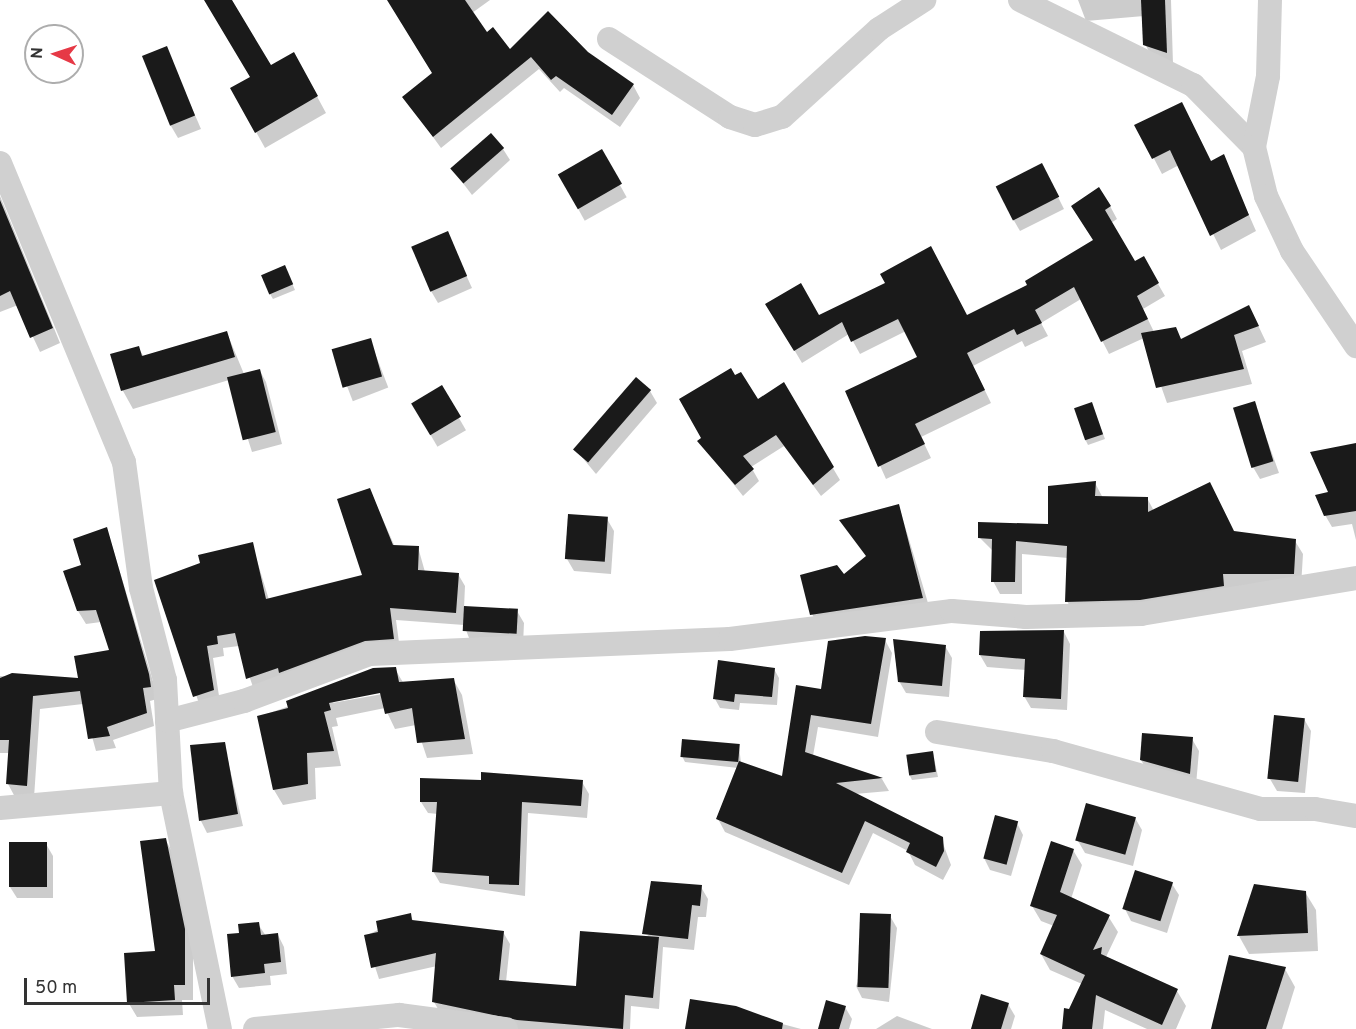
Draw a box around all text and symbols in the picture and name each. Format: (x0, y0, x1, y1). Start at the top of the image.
north arrow (24, 24, 84, 84)
text: N (28, 47, 48, 59)
scale bar (27, 966, 213, 1004)
text: 50 m (35, 977, 77, 1000)

